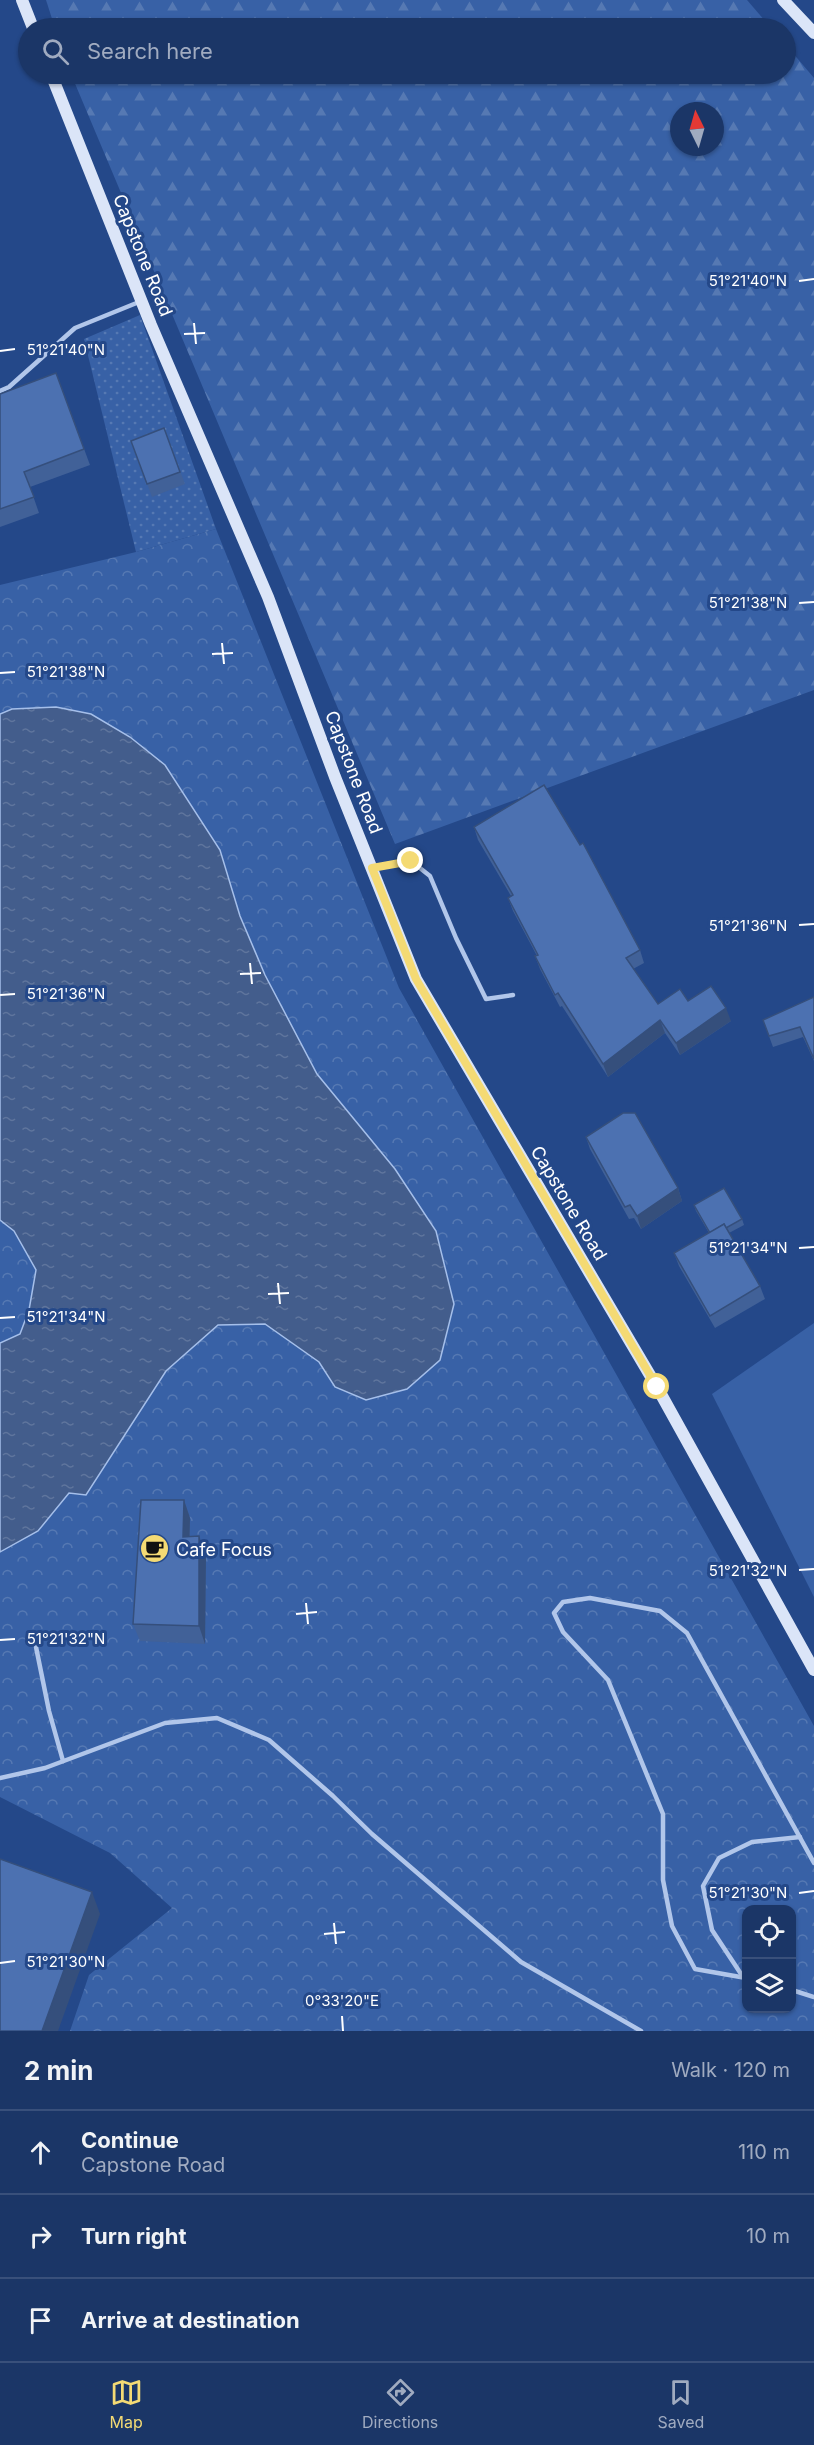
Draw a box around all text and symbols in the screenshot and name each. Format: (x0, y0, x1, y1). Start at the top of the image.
search box (18, 18, 796, 84)
icon: search (39, 35, 72, 68)
text: Search here (87, 38, 213, 64)
north arrow (670, 102, 724, 156)
street label: Capstone Road (109, 191, 177, 319)
text: 51°21'40"N (709, 271, 787, 290)
text: 51°21'40"N (27, 340, 105, 359)
text: 51°21'38"N (709, 593, 787, 612)
text: 51°21'38"N (27, 662, 105, 681)
street label: Capstone Road (321, 708, 387, 836)
route end (397, 847, 423, 873)
text: 51°21'36"N (709, 916, 787, 935)
text: 51°21'36"N (27, 984, 105, 1003)
street label: Capstone Road (527, 1142, 611, 1264)
text: 51°21'34"N (708, 1238, 788, 1257)
text: 51°21'34"N (26, 1307, 106, 1326)
route start (643, 1373, 669, 1399)
cafe icon: Cafe Focus (139, 1533, 171, 1565)
place label: Cafe Focus (176, 1539, 272, 1560)
text: 51°21'32"N (709, 1561, 787, 1580)
text: 51°21'32"N (27, 1629, 105, 1648)
text: 51°21'30"N (709, 1883, 787, 1902)
map controls (742, 1905, 796, 2013)
button: locate (742, 1905, 796, 1959)
text: 51°21'30"N (27, 1952, 105, 1971)
button: layers (742, 1959, 796, 2013)
text: 0°33'20"E (305, 1991, 379, 2010)
text: 2 min (24, 2055, 94, 2086)
text: Walk · 120 m (671, 2058, 790, 2082)
text: Continue (81, 2127, 179, 2153)
icon: ahead (24, 2136, 57, 2169)
text: 110 m (738, 2140, 790, 2164)
text: Capstone Road (81, 2153, 225, 2177)
icon: right (24, 2220, 57, 2253)
text: Turn right (81, 2223, 187, 2249)
text: 10 m (746, 2224, 790, 2248)
icon: arrive (24, 2304, 57, 2337)
text: Arrive at destination (81, 2307, 300, 2333)
tab: Map (110, 2376, 143, 2432)
tab: Directions (362, 2376, 438, 2432)
tab: Saved (658, 2376, 704, 2432)

